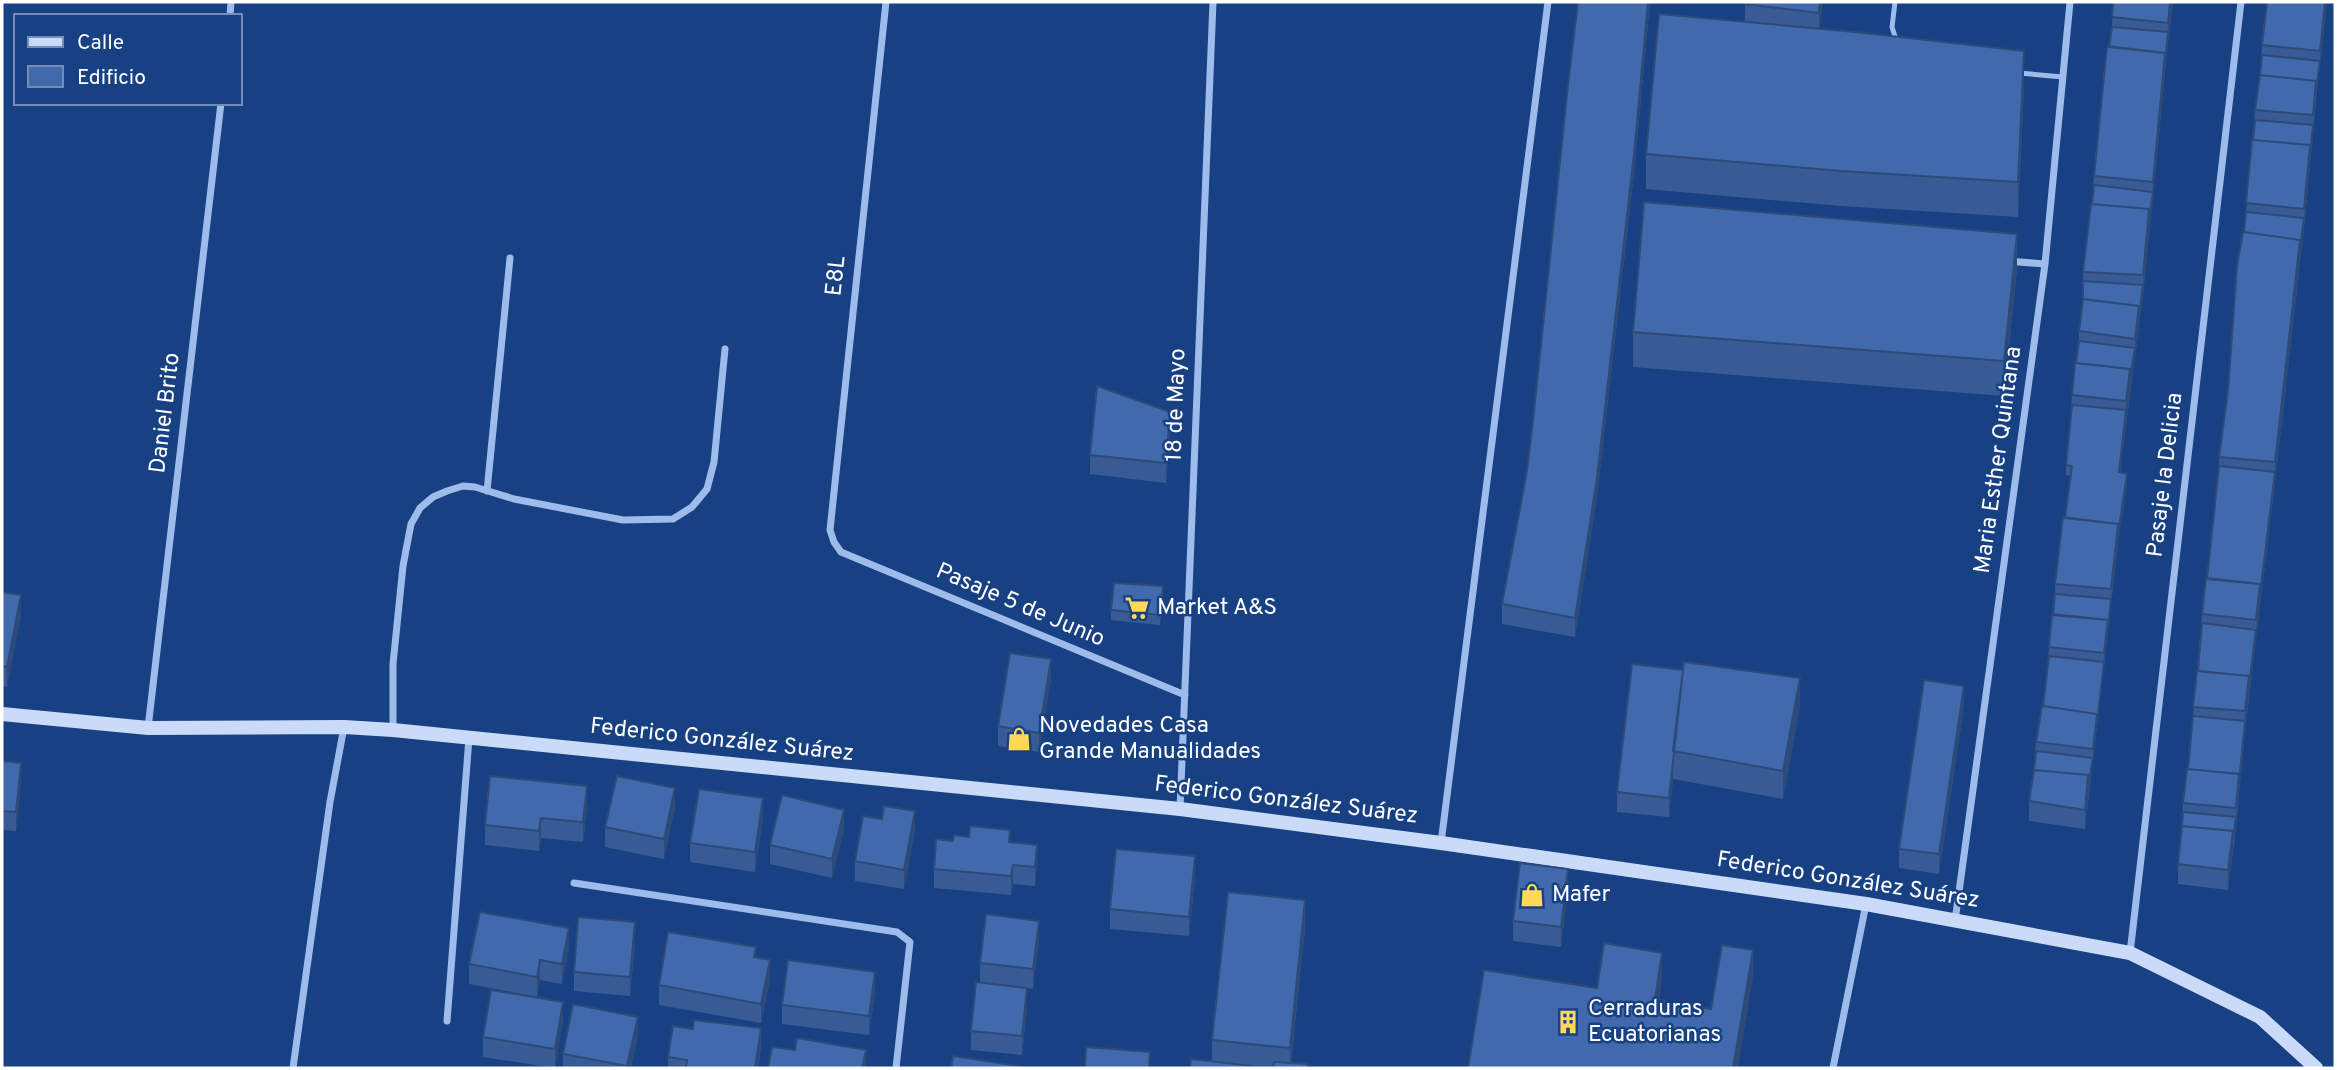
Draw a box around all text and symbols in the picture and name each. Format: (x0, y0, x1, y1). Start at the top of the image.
legend (14, 14, 242, 105)
text: Calle (77, 30, 124, 57)
text: Edificio (77, 65, 146, 92)
street label: E8L (820, 254, 854, 298)
street label: Maria Esther Quintana (1969, 345, 2029, 575)
street label: 18 de Mayo (1161, 348, 1193, 462)
street label: Daniel Brito (144, 351, 188, 475)
street label: Pasaje la Delicia (2142, 391, 2190, 559)
street label: Pasaje 5 de Junio (931, 557, 1109, 655)
supermarket icon: Market A&S (1123, 594, 1151, 622)
place label: Market A&S (1157, 594, 1277, 623)
place label: Novedades Casa Grande Manualidades (1039, 712, 1261, 767)
street label: Federico González Suárez (589, 713, 855, 769)
shop icon: Novedades Casa Grande Manualidades (1005, 725, 1033, 753)
street label: Federico González Suárez (1153, 770, 1419, 832)
street label: Federico González Suárez (1715, 846, 1981, 916)
shop icon: Mafer (1518, 881, 1546, 909)
place label: Mafer (1552, 881, 1611, 910)
place label: Cerraduras Ecuatorianas (1588, 995, 1721, 1050)
building icon: Cerraduras Ecuatorianas (1554, 1008, 1582, 1036)

